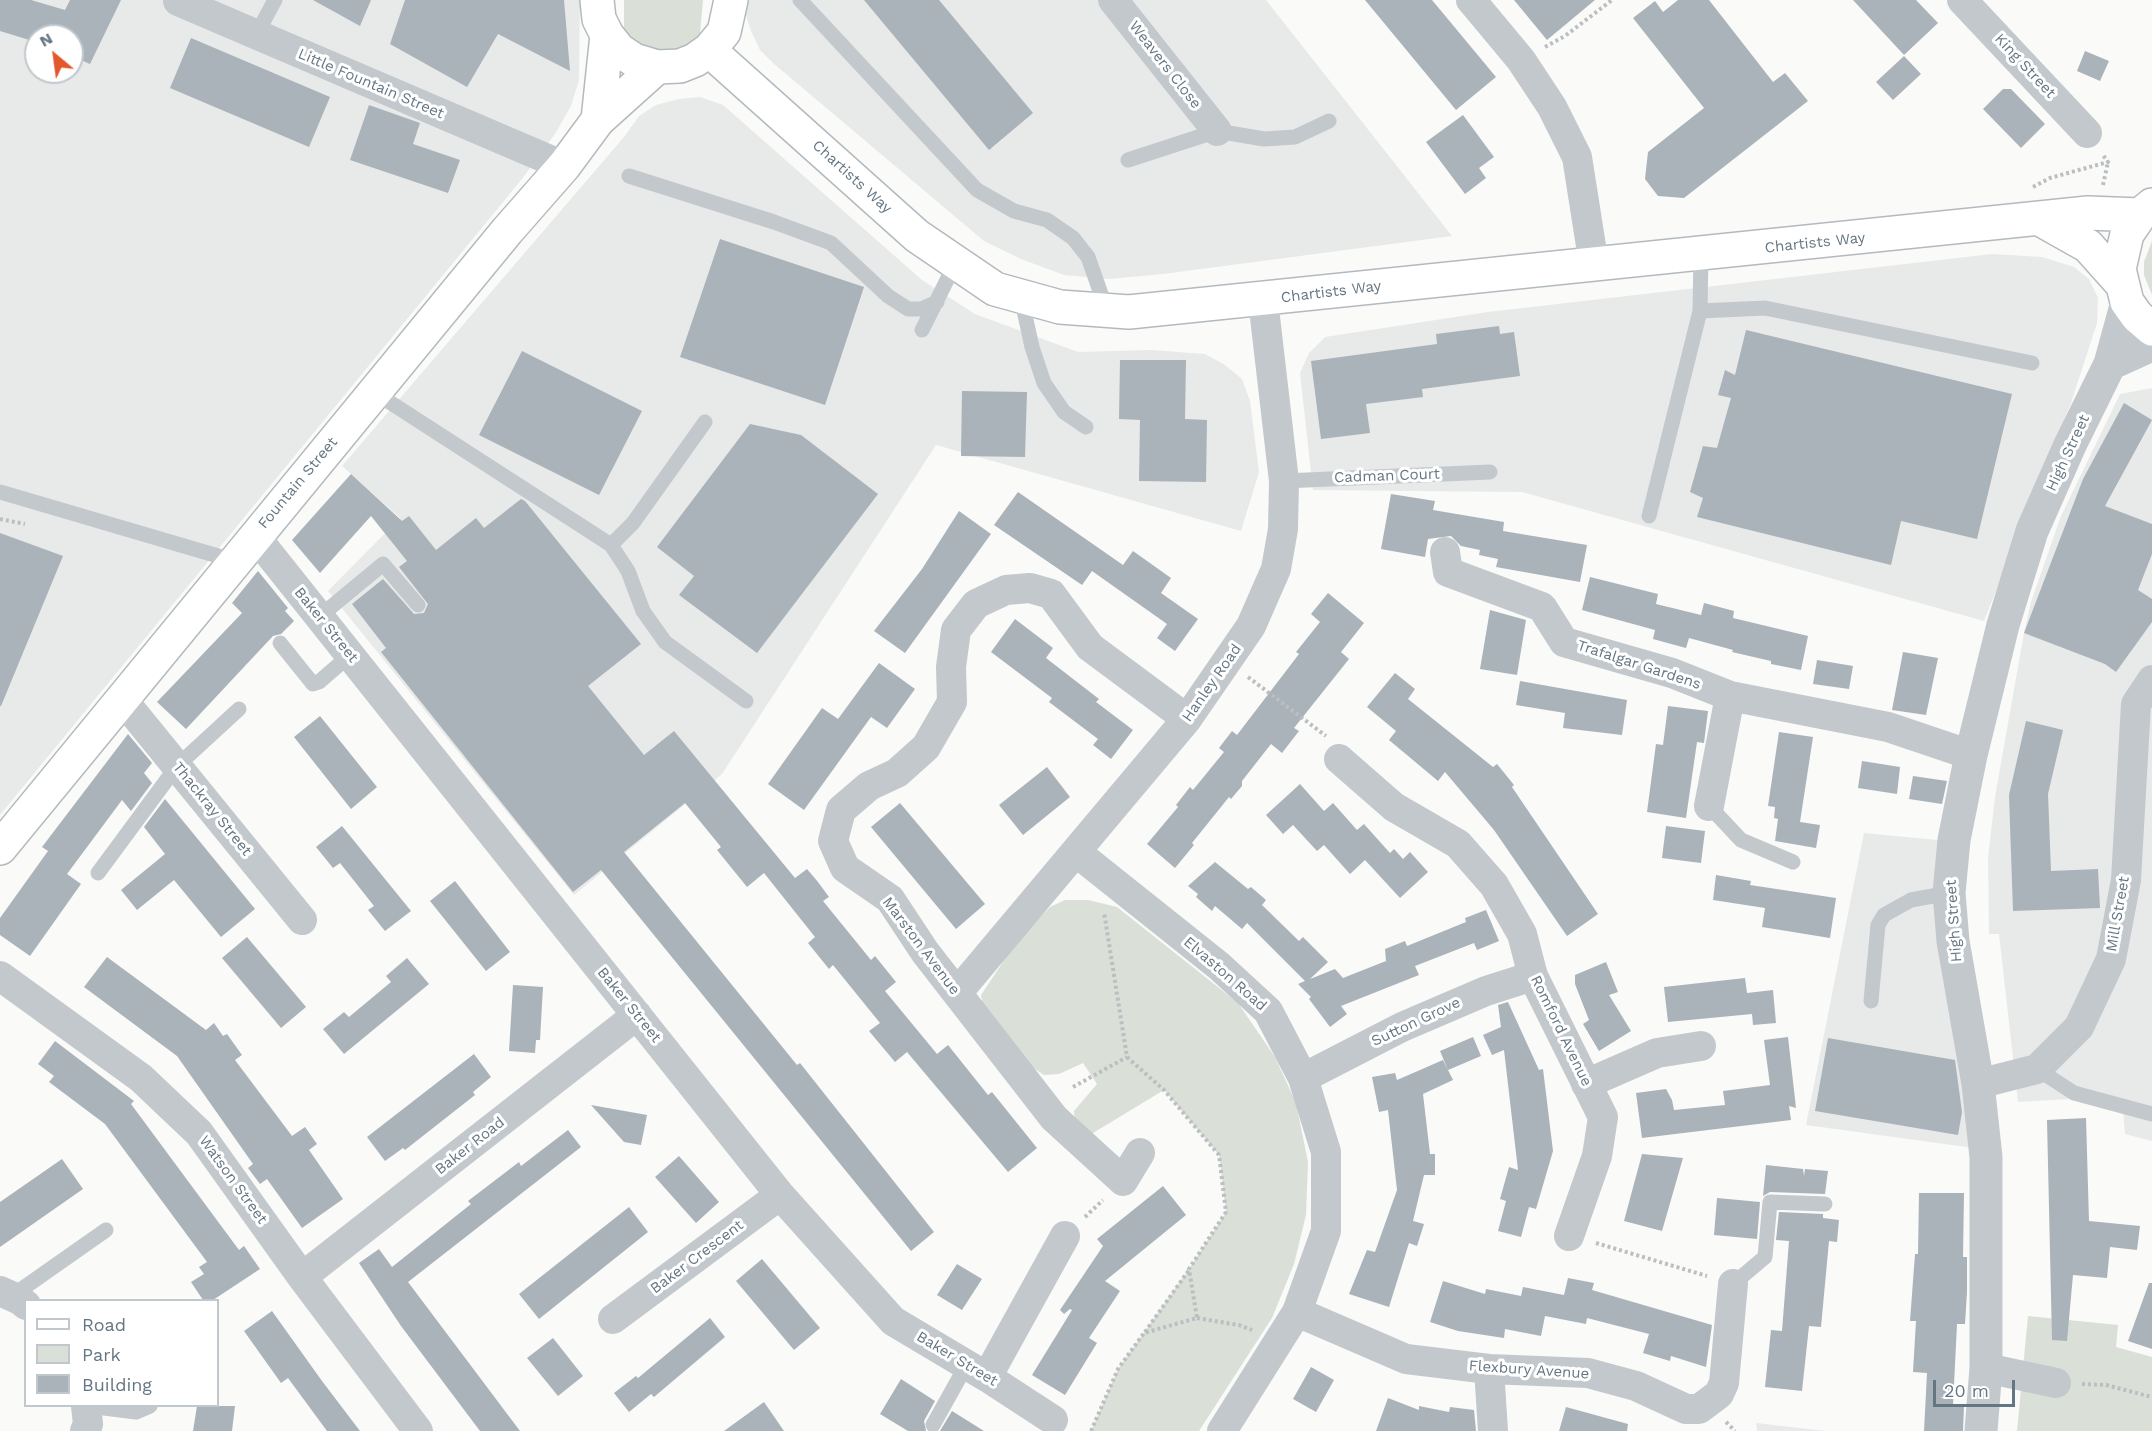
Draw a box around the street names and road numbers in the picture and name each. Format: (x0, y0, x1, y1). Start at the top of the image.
street label: Weavers Close (1125, 17, 1205, 113)
street label: King Street (1991, 30, 2059, 102)
street label: Little Fountain Street (295, 45, 447, 123)
street label: Chartists Way (809, 137, 895, 217)
street label: Chartists Way (1764, 229, 1866, 257)
street label: Chartists Way (1280, 277, 1382, 307)
street label: High Street (2042, 412, 2094, 494)
street label: Fountain Street (254, 434, 342, 532)
street label: Cadman Court (1334, 465, 1440, 487)
street label: Baker Street (290, 584, 362, 666)
street label: Trafalgar Gardens (1575, 636, 1703, 694)
street label: Hanley Road (1179, 641, 1245, 725)
street label: Thackray Street (169, 758, 255, 860)
street label: Mill Street (2103, 875, 2133, 953)
street label: High Street (1942, 879, 1966, 963)
street label: Marston Avenue (878, 894, 964, 998)
street label: Elvaston Road (1180, 933, 1270, 1015)
street label: Baker Street (593, 964, 665, 1046)
street label: Romford Avenue (1526, 973, 1596, 1089)
street label: Sutton Grove (1369, 994, 1463, 1050)
street label: Baker Road (432, 1113, 508, 1179)
street label: Watson Street (195, 1132, 271, 1228)
street label: Baker Crescent (647, 1216, 747, 1298)
street label: Baker Street (913, 1328, 1001, 1390)
street label: Flexbury Avenue (1468, 1357, 1590, 1383)

